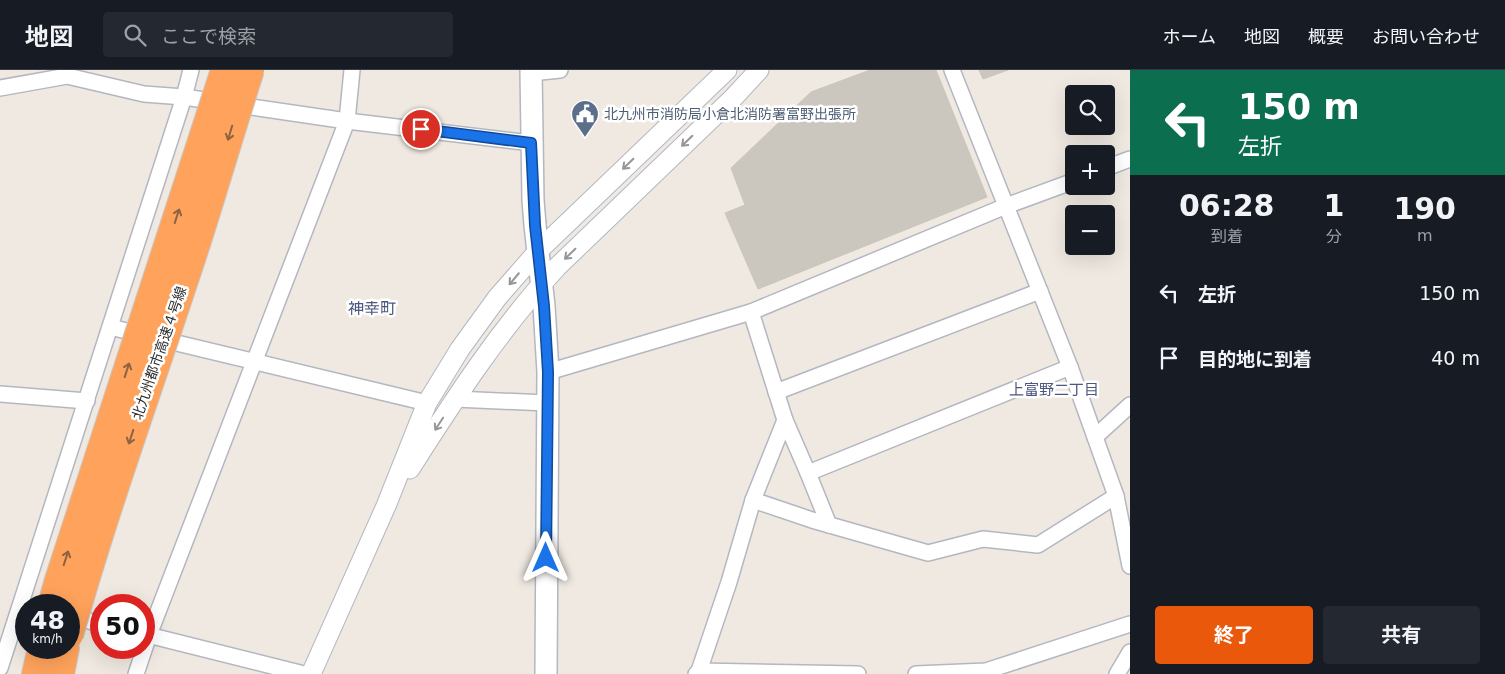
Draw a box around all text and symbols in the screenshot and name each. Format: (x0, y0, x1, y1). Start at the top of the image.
search box (103, 12, 453, 57)
icon: search (121, 21, 149, 49)
text: 地図 (25, 23, 73, 51)
text: ここで検索 (161, 25, 256, 47)
text: ホーム (1163, 26, 1216, 47)
text: 地図 (1244, 26, 1280, 47)
text: 概要 (1308, 26, 1344, 47)
text: お問い合わせ (1372, 26, 1480, 47)
map controls (1065, 85, 1115, 255)
button: search (1065, 85, 1115, 135)
text: 150 m (1238, 87, 1360, 127)
icon: left (1155, 90, 1220, 155)
public building icon: 北九州市消防局小倉北消防署富野出張所 (570, 99, 600, 138)
place label: 北九州市消防局小倉北消防署富野出張所 (604, 106, 856, 122)
pin (400, 108, 442, 150)
icon: arrive (407, 115, 435, 143)
one-way arrow (225, 125, 235, 141)
text: 左折 (1238, 134, 1282, 159)
one-way arrow (682, 135, 694, 147)
button: + (1065, 145, 1115, 195)
one-way arrow (622, 158, 635, 170)
text: 06:28 (1179, 188, 1275, 223)
text: 1 (1324, 188, 1344, 223)
text: 190 (1393, 191, 1456, 226)
button: − (1065, 205, 1115, 255)
one-way arrow (173, 208, 182, 224)
text: m (1417, 226, 1432, 245)
text: 到着 (1211, 227, 1243, 246)
text: 分 (1326, 227, 1342, 246)
one-way arrow (564, 248, 576, 260)
one-way arrow (508, 272, 519, 285)
icon: left (1155, 279, 1183, 307)
text: 150 m (1419, 282, 1480, 304)
text: 左折 (1198, 283, 1236, 305)
street label: 北九州都市高速４号線 (129, 284, 189, 422)
district label: 神幸町 (348, 299, 396, 318)
icon: arrive (1155, 344, 1183, 372)
text: 40 m (1431, 347, 1480, 369)
text: 目的地に到着 (1198, 348, 1312, 370)
one-way arrow (123, 363, 132, 379)
district label: 上富野二丁目 (1009, 381, 1099, 399)
one-way arrow (434, 416, 444, 430)
one-way arrow (125, 429, 135, 445)
position arrow (519, 531, 571, 583)
one-way arrow (61, 550, 71, 566)
speed limit sign: 50 (90, 594, 155, 659)
text: 48 (30, 606, 65, 635)
button: 終了 (1155, 606, 1313, 664)
button: 共有 (1323, 606, 1480, 664)
text: km/h (32, 632, 63, 646)

